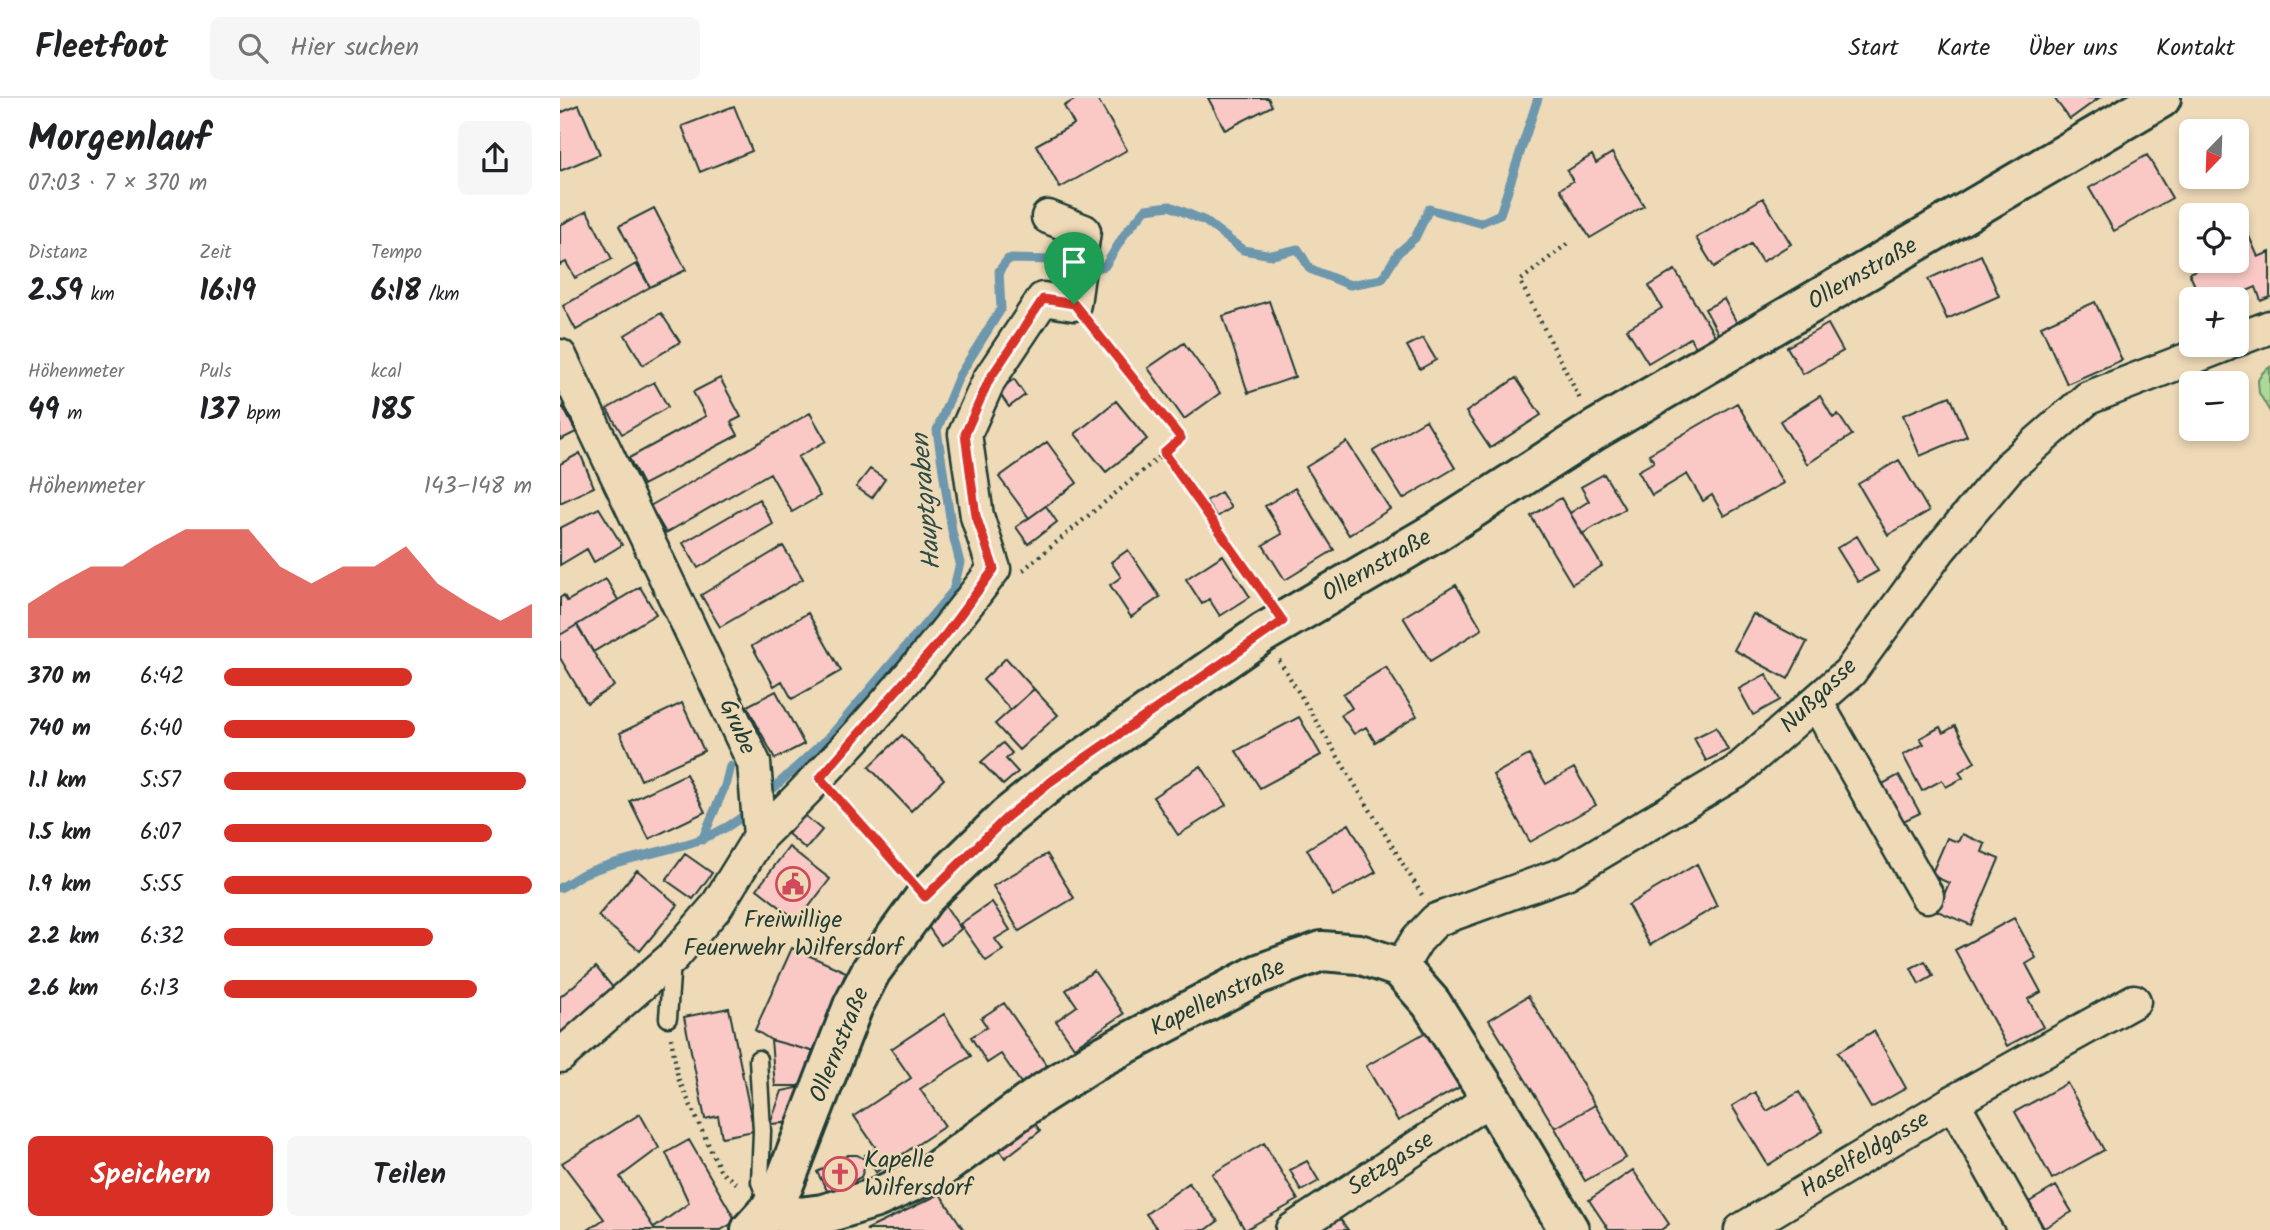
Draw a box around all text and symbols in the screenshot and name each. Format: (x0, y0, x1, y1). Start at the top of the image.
search box (210, 17, 700, 80)
text: Fleetfoot (35, 22, 168, 75)
text: Hier suchen (290, 27, 419, 69)
icon: search (234, 29, 272, 67)
text: Start (1848, 29, 1899, 68)
text: Karte (1937, 29, 1990, 68)
text: Über uns (2028, 29, 2118, 68)
text: Kontakt (2156, 29, 2235, 68)
text: Morgenlauf (28, 110, 210, 170)
north arrow (2179, 119, 2249, 189)
map controls (2179, 119, 2249, 441)
button: share (458, 121, 532, 195)
text: 07:03 · 7 × 370 m (28, 166, 207, 202)
button: locate (2179, 203, 2249, 273)
street label: Ollernstraße (1801, 227, 1926, 321)
pin (1044, 232, 1104, 304)
text: Distanz (28, 238, 88, 268)
text: Zeit (199, 238, 232, 268)
text: Tempo (371, 238, 422, 268)
icon: arrive (1055, 243, 1093, 281)
text: 2.59 (28, 268, 83, 316)
text: 16:19 (199, 268, 256, 316)
text: 6:18 (371, 268, 421, 316)
text: km (83, 280, 115, 310)
text: /km (421, 280, 459, 310)
button: + (2179, 287, 2249, 357)
text: Höhenmeter (28, 357, 124, 387)
text: Puls (199, 357, 232, 387)
text: kcal (371, 357, 402, 387)
button: − (2179, 371, 2249, 441)
text: 49 (28, 387, 60, 435)
text: 137 (199, 387, 239, 435)
text: 185 (371, 387, 413, 435)
text: m (60, 399, 82, 429)
text: bpm (239, 399, 281, 429)
water label: Hauptgraben (900, 430, 954, 572)
text: Höhenmeter (28, 469, 144, 505)
text: 143–148 m (424, 469, 532, 505)
street label: Ollernstraße (1315, 519, 1440, 613)
street label: Nußgasse (1771, 649, 1867, 743)
text: 370 m (28, 659, 91, 695)
text: 6:42 (140, 659, 184, 695)
street label: Grube (707, 693, 767, 761)
text: 740 m (28, 711, 91, 747)
text: 6:40 (140, 711, 183, 747)
text: 1.1 km (28, 763, 86, 799)
text: 5:57 (140, 763, 181, 799)
text: 1.5 km (28, 815, 91, 851)
text: 6:07 (140, 815, 181, 851)
public building icon: Freiwillige Feuerwehr Wilfersdorf (774, 865, 812, 903)
text: 1.9 km (28, 867, 91, 903)
text: 5:55 (140, 867, 183, 903)
place label: Freiwillige Feuerwehr Wilfersdorf (683, 901, 906, 968)
text: 2.2 km (28, 919, 99, 955)
text: 6:32 (140, 919, 185, 955)
street label: Kapellenstraße (1144, 948, 1293, 1048)
text: 2.6 km (28, 971, 98, 1007)
text: 6:13 (140, 971, 179, 1007)
street label: Ollernstraße (799, 981, 881, 1109)
street label: Haselfeldgasse (1792, 1101, 1938, 1209)
street label: Setzgasse (1340, 1121, 1443, 1207)
button: Speichern (28, 1136, 273, 1216)
button: Teilen (287, 1136, 532, 1216)
place label: Kapelle Wilfersdorf (864, 1141, 975, 1208)
church icon: Kapelle Wilfersdorf (821, 1155, 859, 1193)

